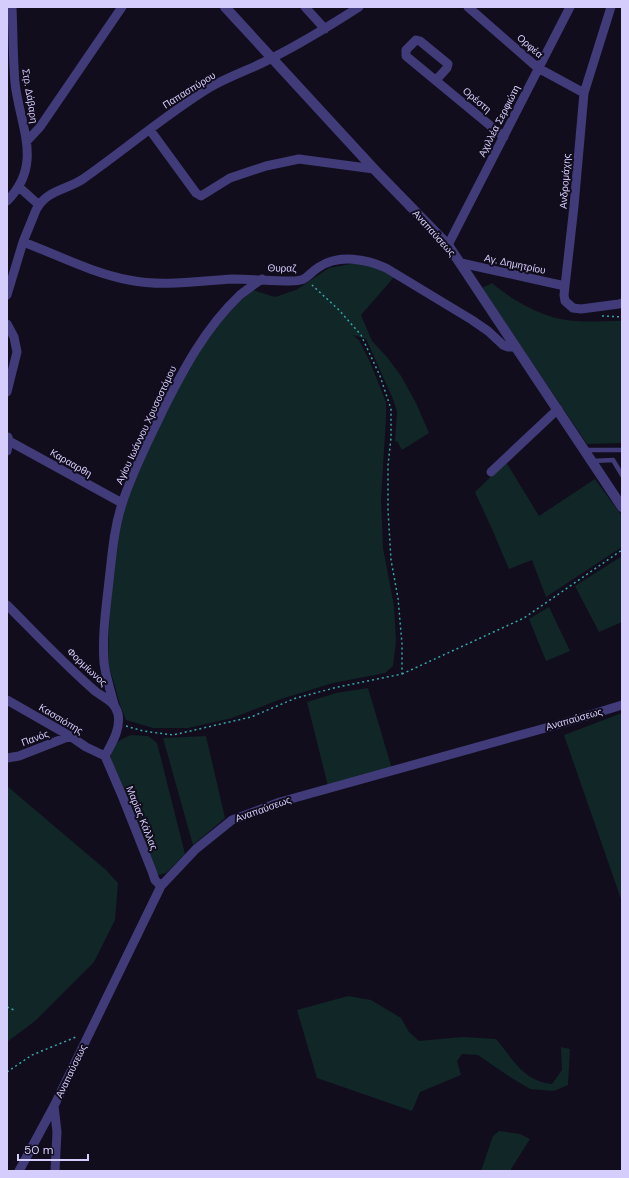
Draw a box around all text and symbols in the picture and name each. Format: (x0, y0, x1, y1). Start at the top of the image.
street label: Ορφέα (514, 31, 546, 61)
street label: Στρ. Δάβαρη (19, 68, 41, 124)
street label: Παπασπύρου (160, 69, 218, 111)
street label: Αχιλλέα Σερφιώτη (475, 83, 523, 159)
street label: Ορέστη (460, 84, 494, 116)
street label: Ανδρομάχης (557, 153, 573, 209)
street label: Αναπαύσεως (410, 207, 458, 259)
street label: Αγ. Δημητρίου (483, 251, 547, 277)
street label: Θυραζ (267, 261, 297, 275)
street label: Αγίου Ιωάννου Χρυσοστόμου (113, 364, 179, 486)
street label: Καρααρθη (48, 446, 94, 480)
street label: Φορμίωνος (64, 645, 110, 689)
street label: Κασσιόπης (37, 701, 86, 737)
street label: Αναπαύσεως (544, 705, 604, 733)
street label: Πανός (19, 727, 51, 749)
street label: Μαρίας Κάλλας (123, 784, 161, 852)
street label: Αναπαύσεως (233, 793, 293, 825)
street label: Αναπαύσεως (52, 1042, 90, 1100)
scale bar (18, 1136, 88, 1162)
text: 50 m (24, 1142, 53, 1158)

